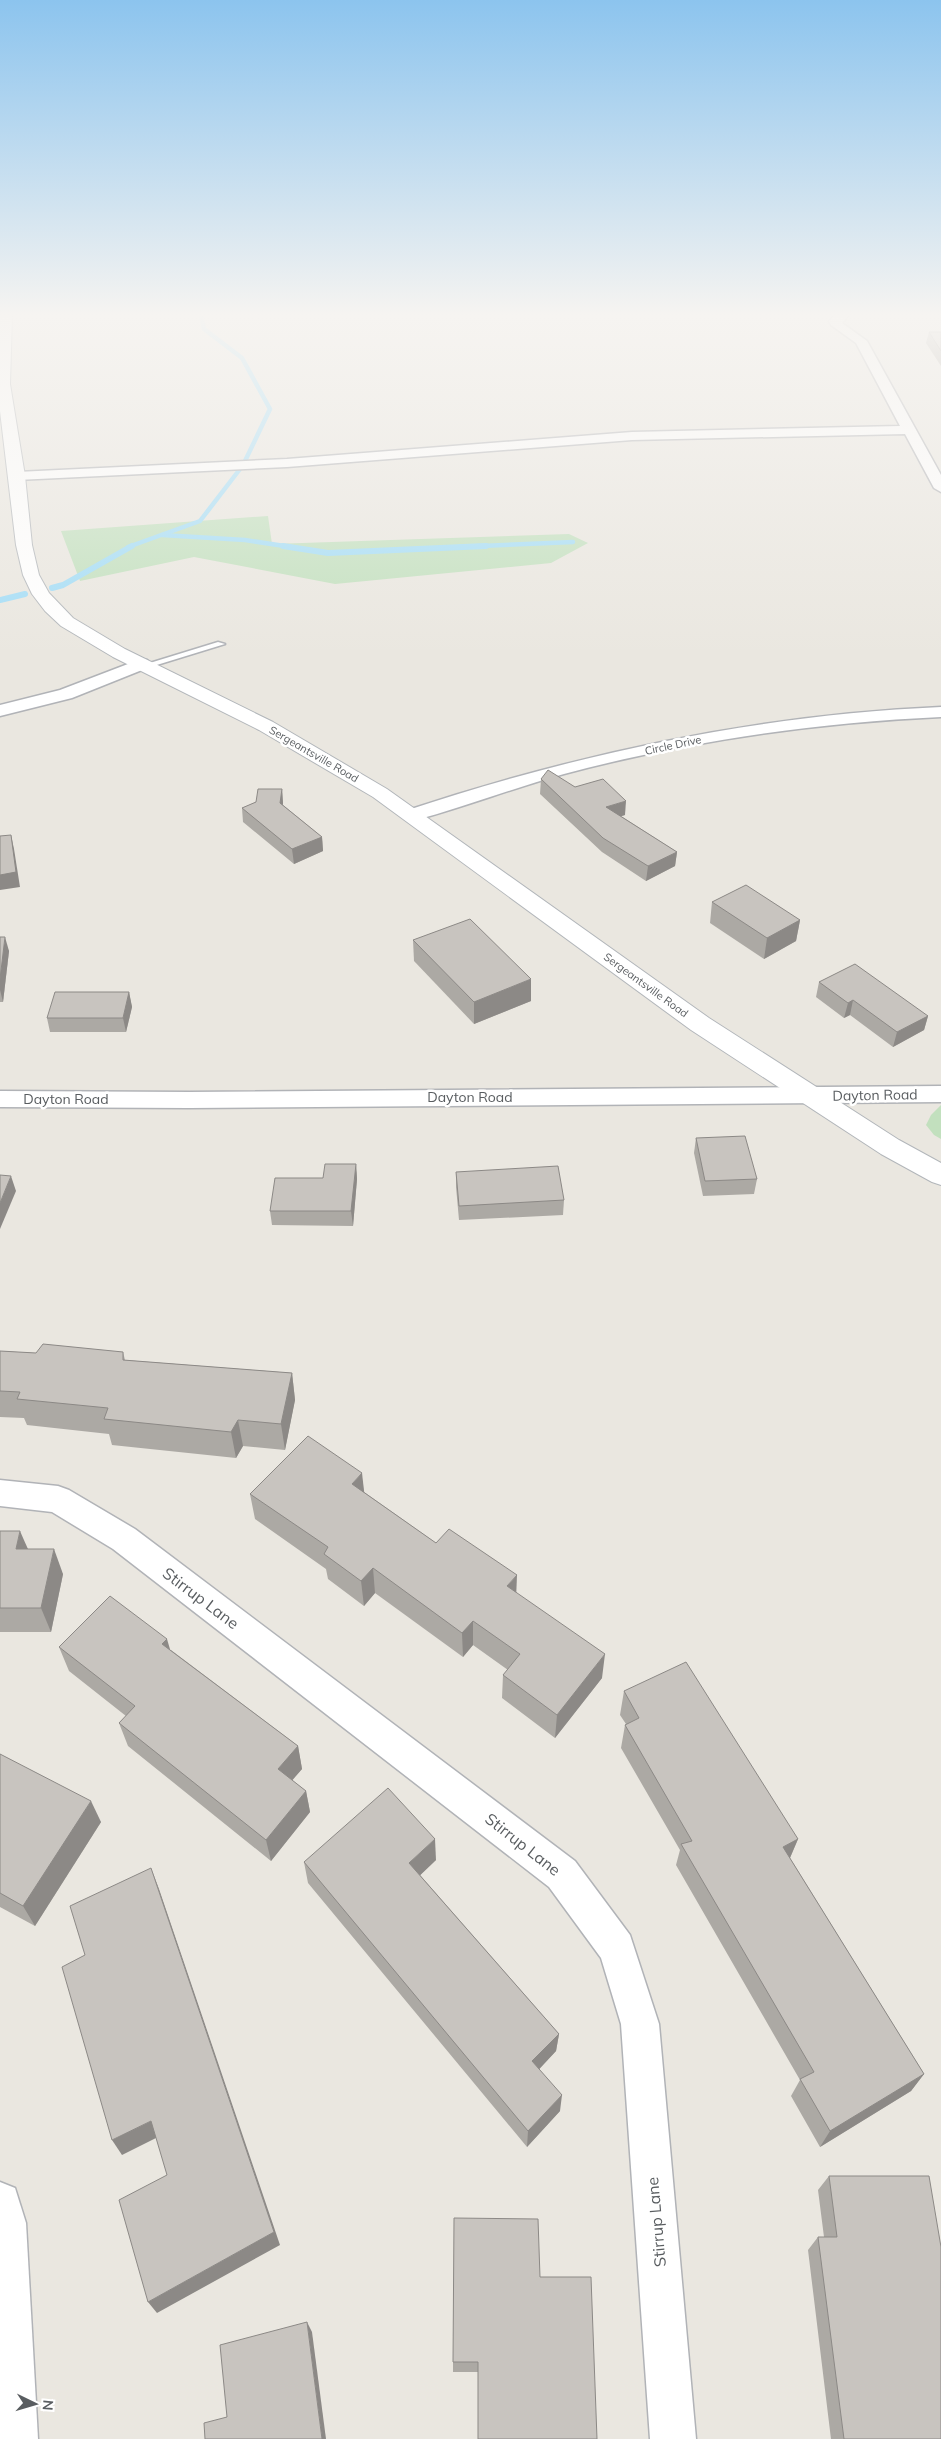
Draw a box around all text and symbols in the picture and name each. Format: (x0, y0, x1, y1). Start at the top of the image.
street label: Sergeantsville Road (267, 723, 361, 785)
street label: Circle Drive (643, 732, 703, 758)
street label: Sergeantsville Road (601, 950, 691, 1020)
street label: Dayton Road (832, 1085, 918, 1105)
street label: Dayton Road (427, 1088, 513, 1106)
street label: Dayton Road (23, 1090, 109, 1108)
street label: Stirrup Lane (159, 1563, 243, 1633)
street label: Stirrup Lane (481, 1808, 565, 1880)
street label: Stirrup Lane (642, 2176, 670, 2268)
north arrow (10, 2379, 60, 2429)
text: N (39, 2399, 57, 2411)

